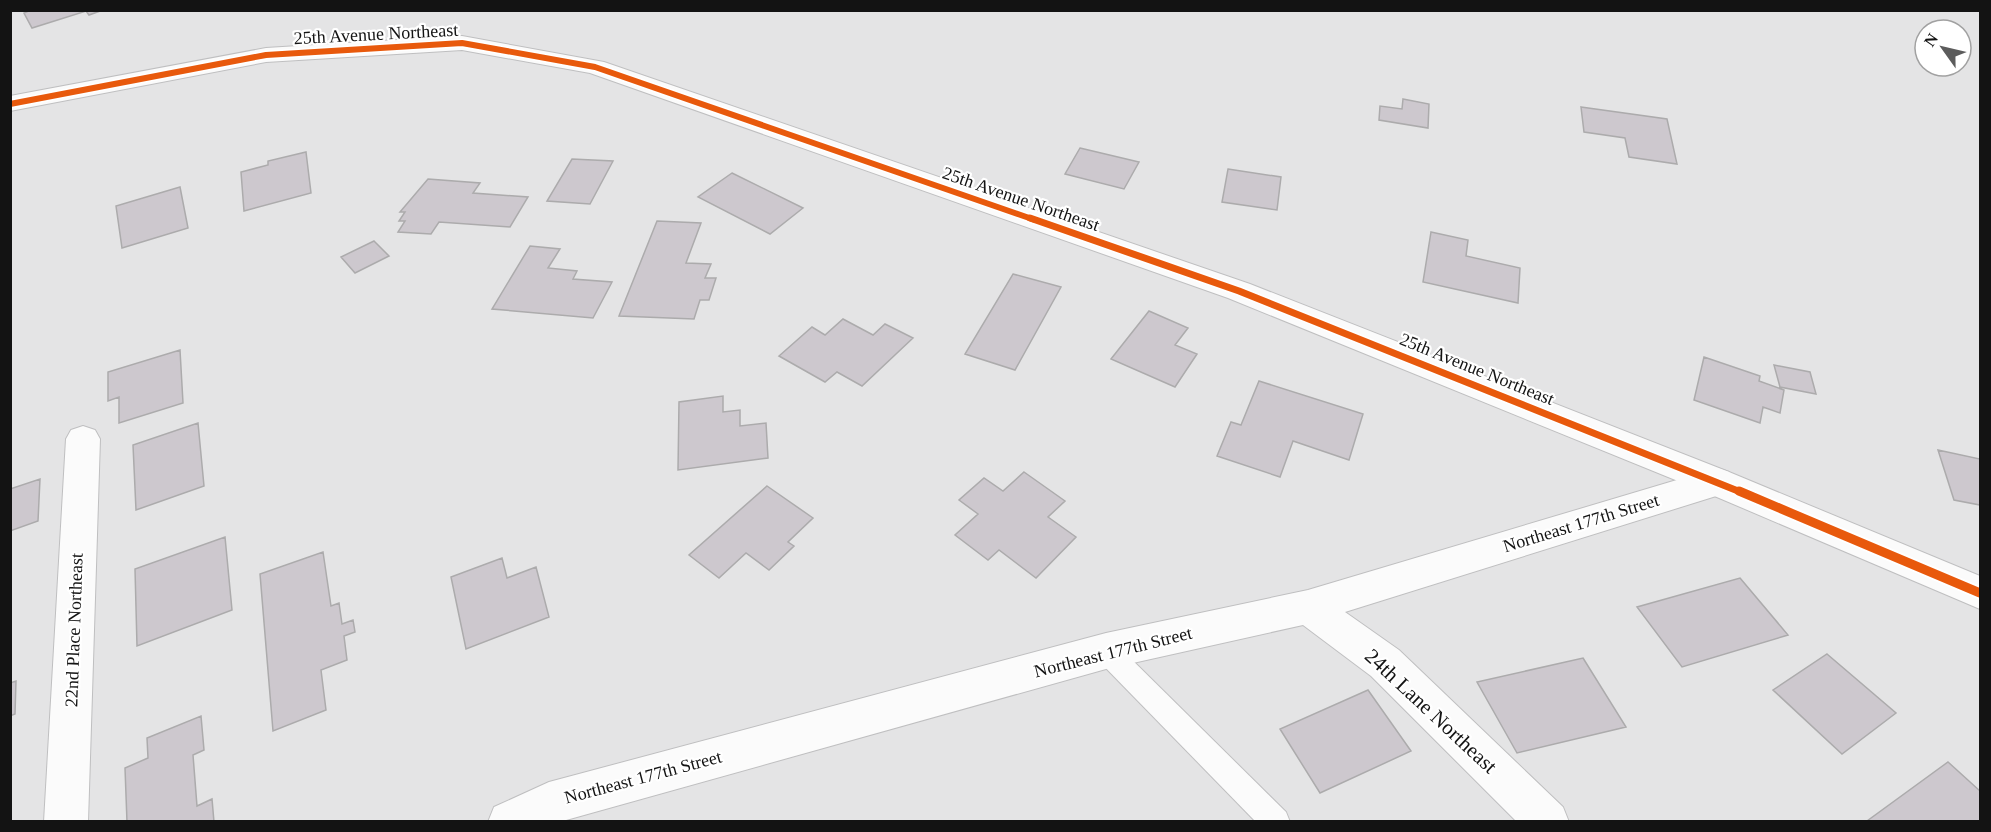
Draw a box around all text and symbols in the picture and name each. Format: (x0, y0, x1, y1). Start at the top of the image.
north arrow (1913, 18, 1973, 78)
street label: 25th Avenue Northeast (293, 20, 459, 48)
text: N (1921, 30, 1942, 49)
street label: 25th Avenue Northeast (940, 163, 1102, 235)
street label: 25th Avenue Northeast (1397, 329, 1557, 409)
street label: Northeast 177th Street (1501, 490, 1661, 556)
street label: 22nd Place Northeast (61, 553, 87, 707)
street label: Northeast 177th Street (1032, 623, 1194, 681)
street label: 24th Lane Northeast (1360, 644, 1502, 778)
street label: Northeast 177th Street (562, 746, 724, 808)

